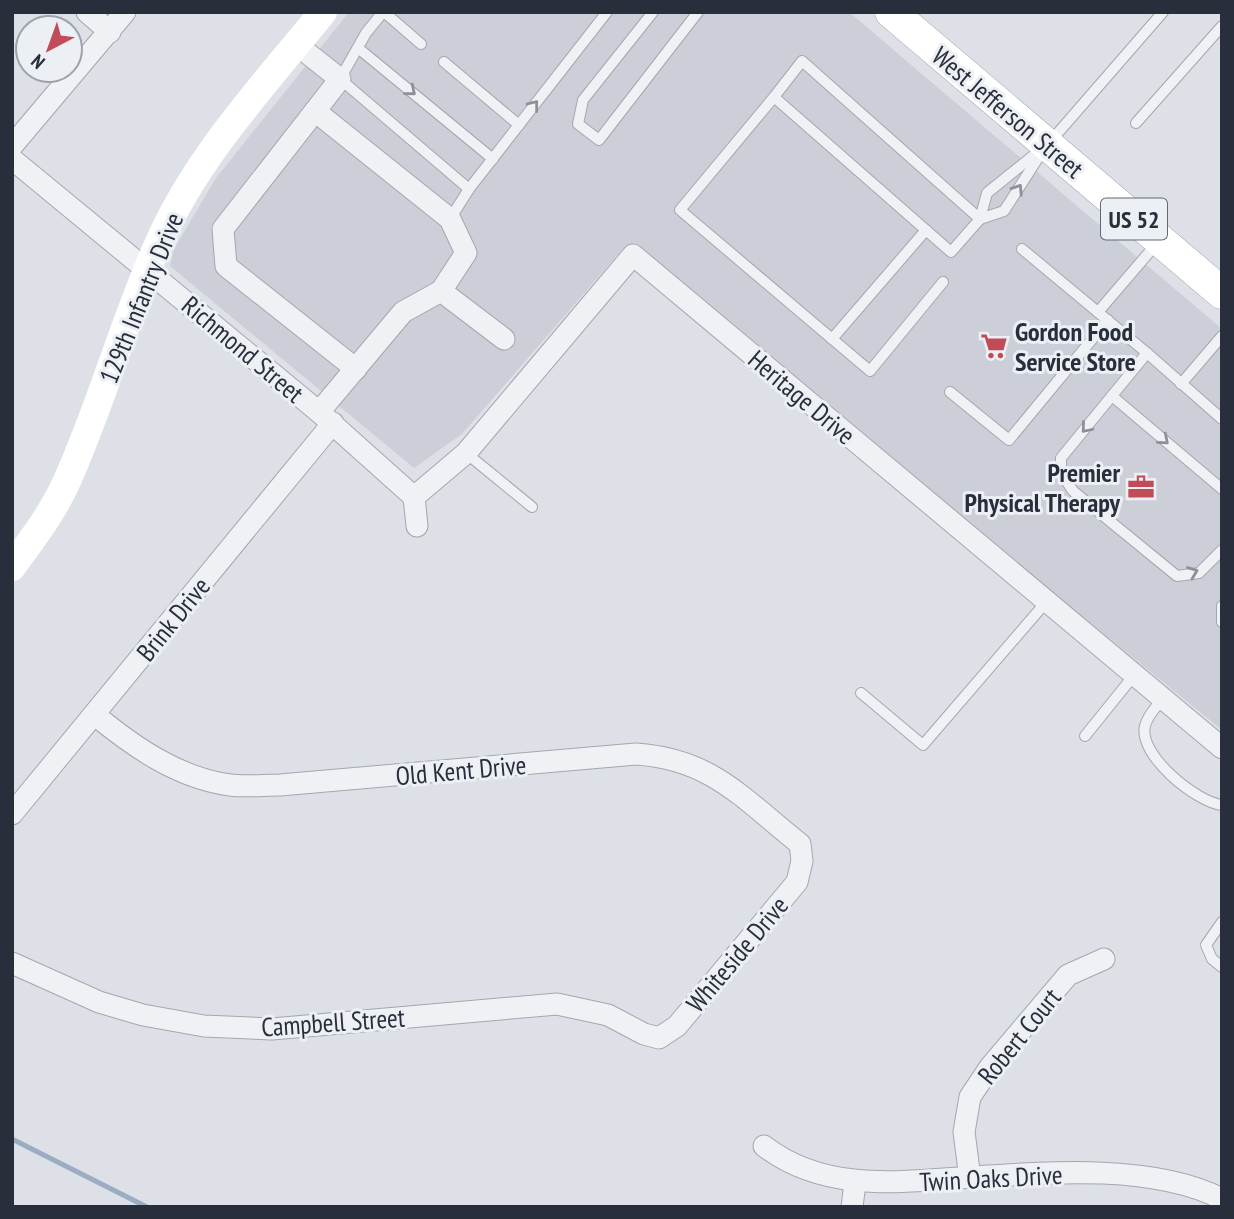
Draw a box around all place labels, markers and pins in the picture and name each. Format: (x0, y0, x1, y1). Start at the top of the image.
place label: Gordon Food Service Store (1015, 315, 1136, 378)
supermarket icon: Gordon Food Service Store (979, 331, 1009, 361)
place label: Premier Physical Therapy (965, 456, 1121, 519)
office icon: Premier Physical Therapy (1126, 472, 1156, 502)

